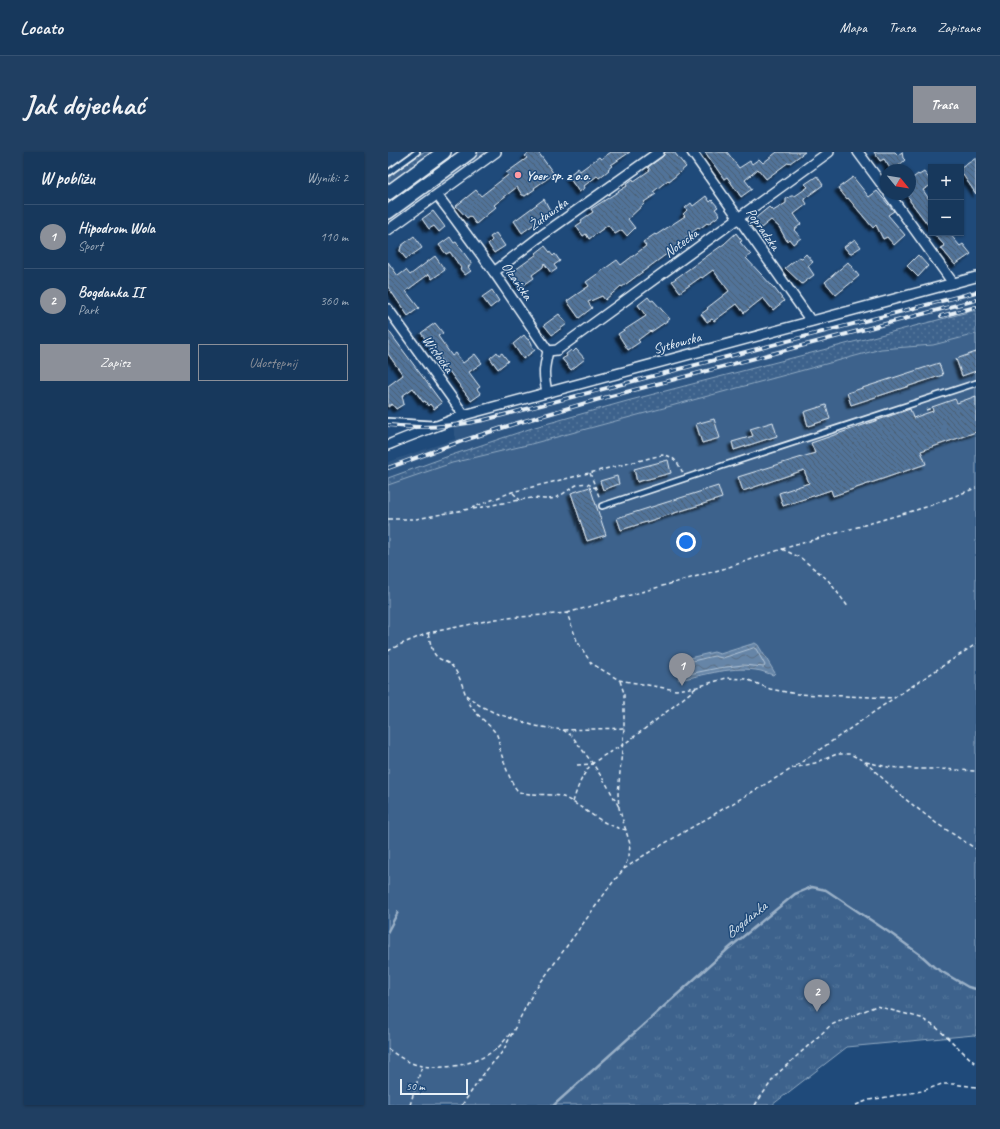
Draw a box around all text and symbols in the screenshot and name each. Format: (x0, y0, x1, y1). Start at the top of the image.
text: Locato (20, 16, 63, 40)
text: Mapa (840, 19, 867, 36)
text: Trasa (889, 19, 916, 36)
text: Zapisane (938, 19, 980, 36)
button: Trasa (913, 86, 976, 123)
text: Jak dojechać (24, 87, 145, 122)
north arrow (880, 164, 916, 200)
map controls (928, 164, 964, 236)
button: + (928, 164, 964, 200)
place label: Yoer sp. z o.o. (526, 167, 590, 184)
text: W pobliżu (40, 168, 95, 189)
text: Wyniki: 2 (307, 170, 348, 186)
marker: Yoer sp. z o.o. (513, 170, 523, 180)
street label: Żuławska (525, 193, 572, 234)
button: − (928, 200, 964, 236)
street label: Popradzka (742, 205, 784, 254)
text: Hipodrom Wola (78, 219, 155, 238)
street label: Notecka (661, 224, 702, 261)
text: 1 (50, 229, 56, 245)
text: 110 m (320, 229, 348, 245)
text: Sport (78, 238, 103, 254)
street label: Olzańska (498, 259, 537, 304)
text: Bogdanka II (78, 283, 144, 302)
text: 2 (50, 293, 56, 309)
text: 360 m (320, 293, 348, 309)
text: Park (78, 302, 99, 318)
street label: Sytkowska (651, 328, 704, 358)
street label: Wisłocka (419, 332, 458, 377)
button: Zapisz (40, 344, 190, 381)
button: Udostępnij (198, 344, 348, 381)
your location (676, 532, 696, 552)
pin: 1 (669, 653, 695, 686)
water label: Bogdanka (721, 896, 772, 943)
pin: 2 (804, 979, 830, 1012)
scale bar (400, 1077, 468, 1096)
text: 50 m (406, 1079, 425, 1093)

